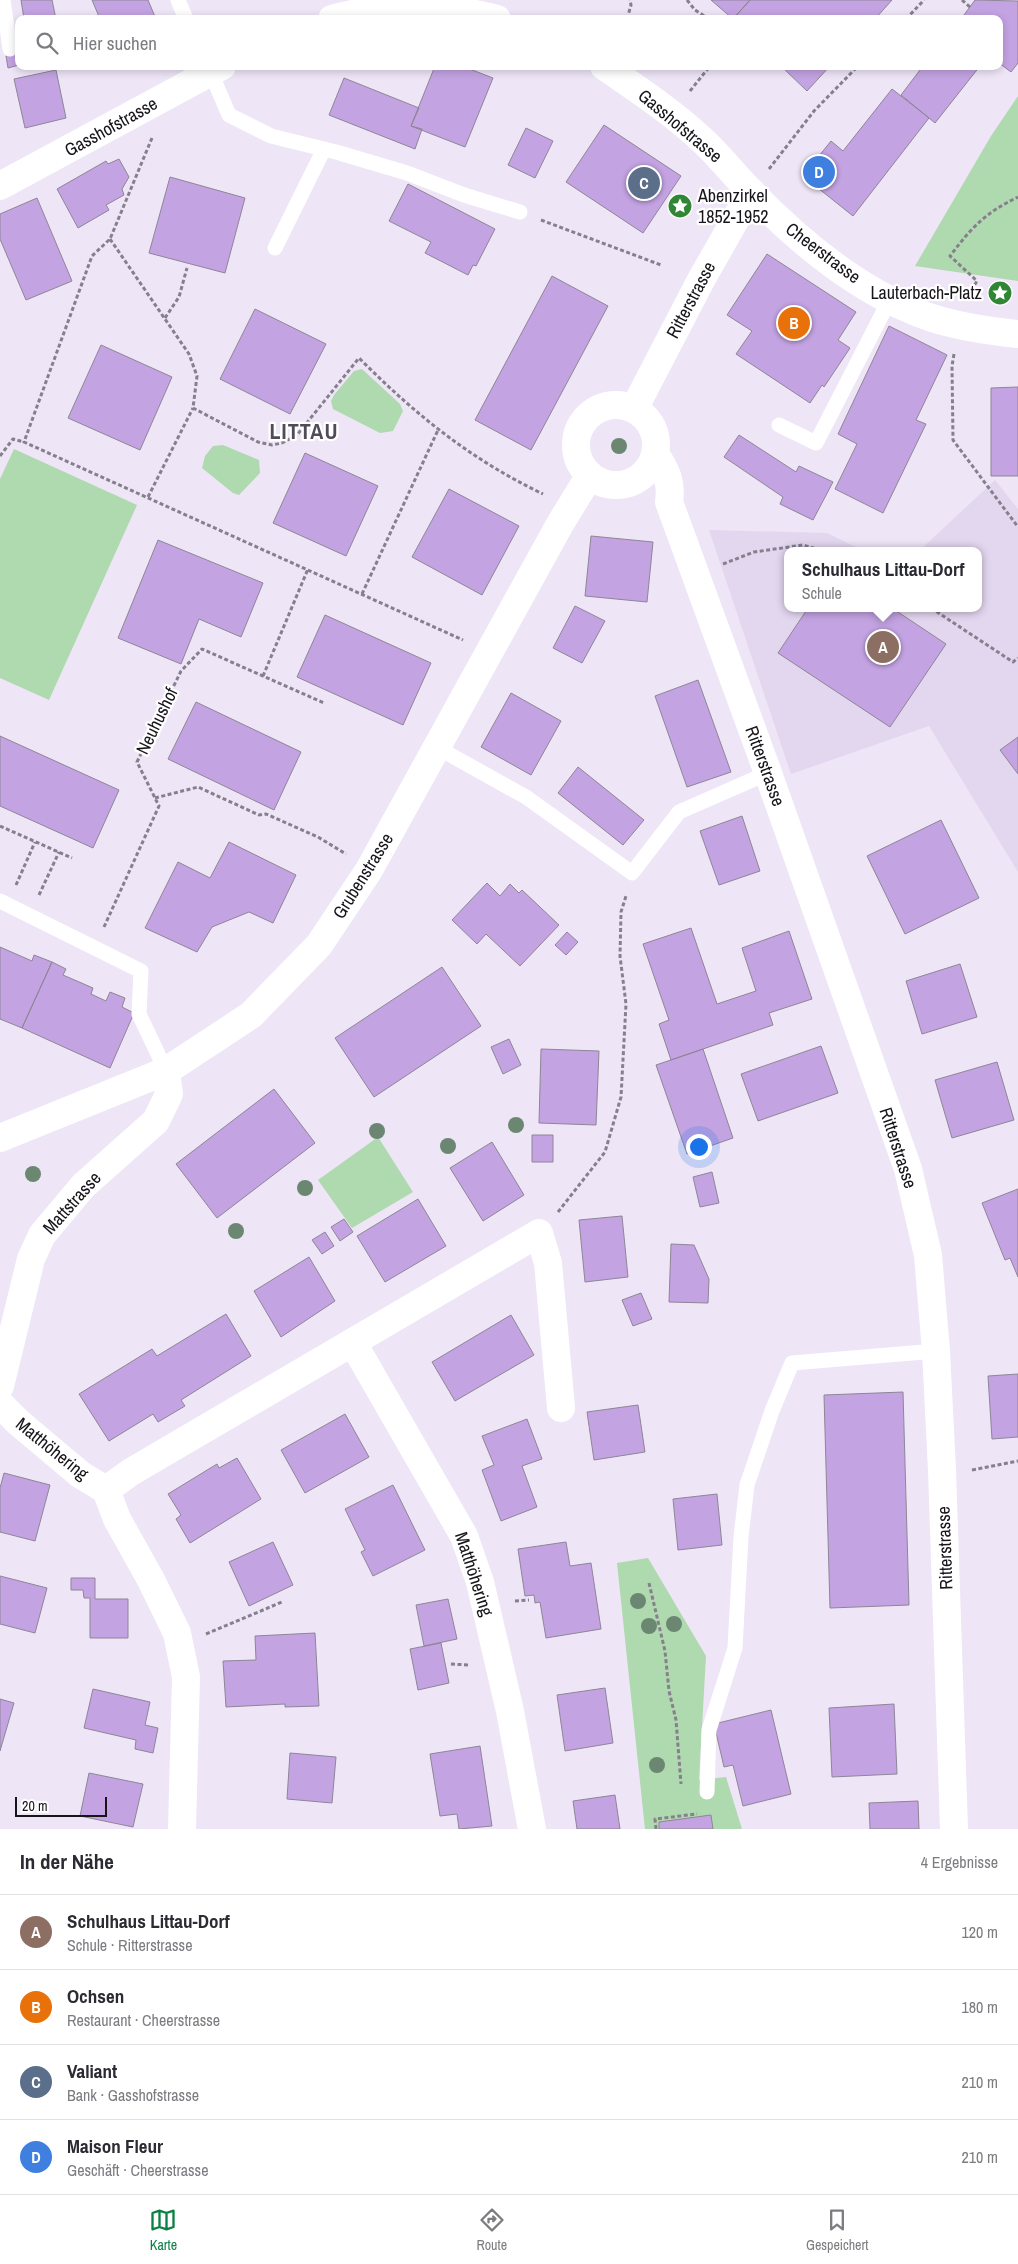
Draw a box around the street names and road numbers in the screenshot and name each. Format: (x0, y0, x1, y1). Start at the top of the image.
street label: Gasshofstrasse (633, 83, 728, 168)
street label: Gasshofstrasse (60, 91, 162, 162)
street label: Cheerstrasse (781, 216, 866, 289)
street label: Ritterstrasse (660, 257, 721, 343)
street label: Neuhushof (130, 682, 184, 758)
street label: Ritterstrasse (739, 722, 792, 809)
street label: Grubenstrasse (326, 828, 399, 923)
street label: Ritterstrasse (874, 1104, 923, 1191)
street label: Mattstrasse (37, 1166, 106, 1239)
street label: Matthöhering (11, 1412, 95, 1486)
street label: Ritterstrasse (931, 1506, 958, 1590)
street label: Matthöhering (449, 1529, 500, 1620)

